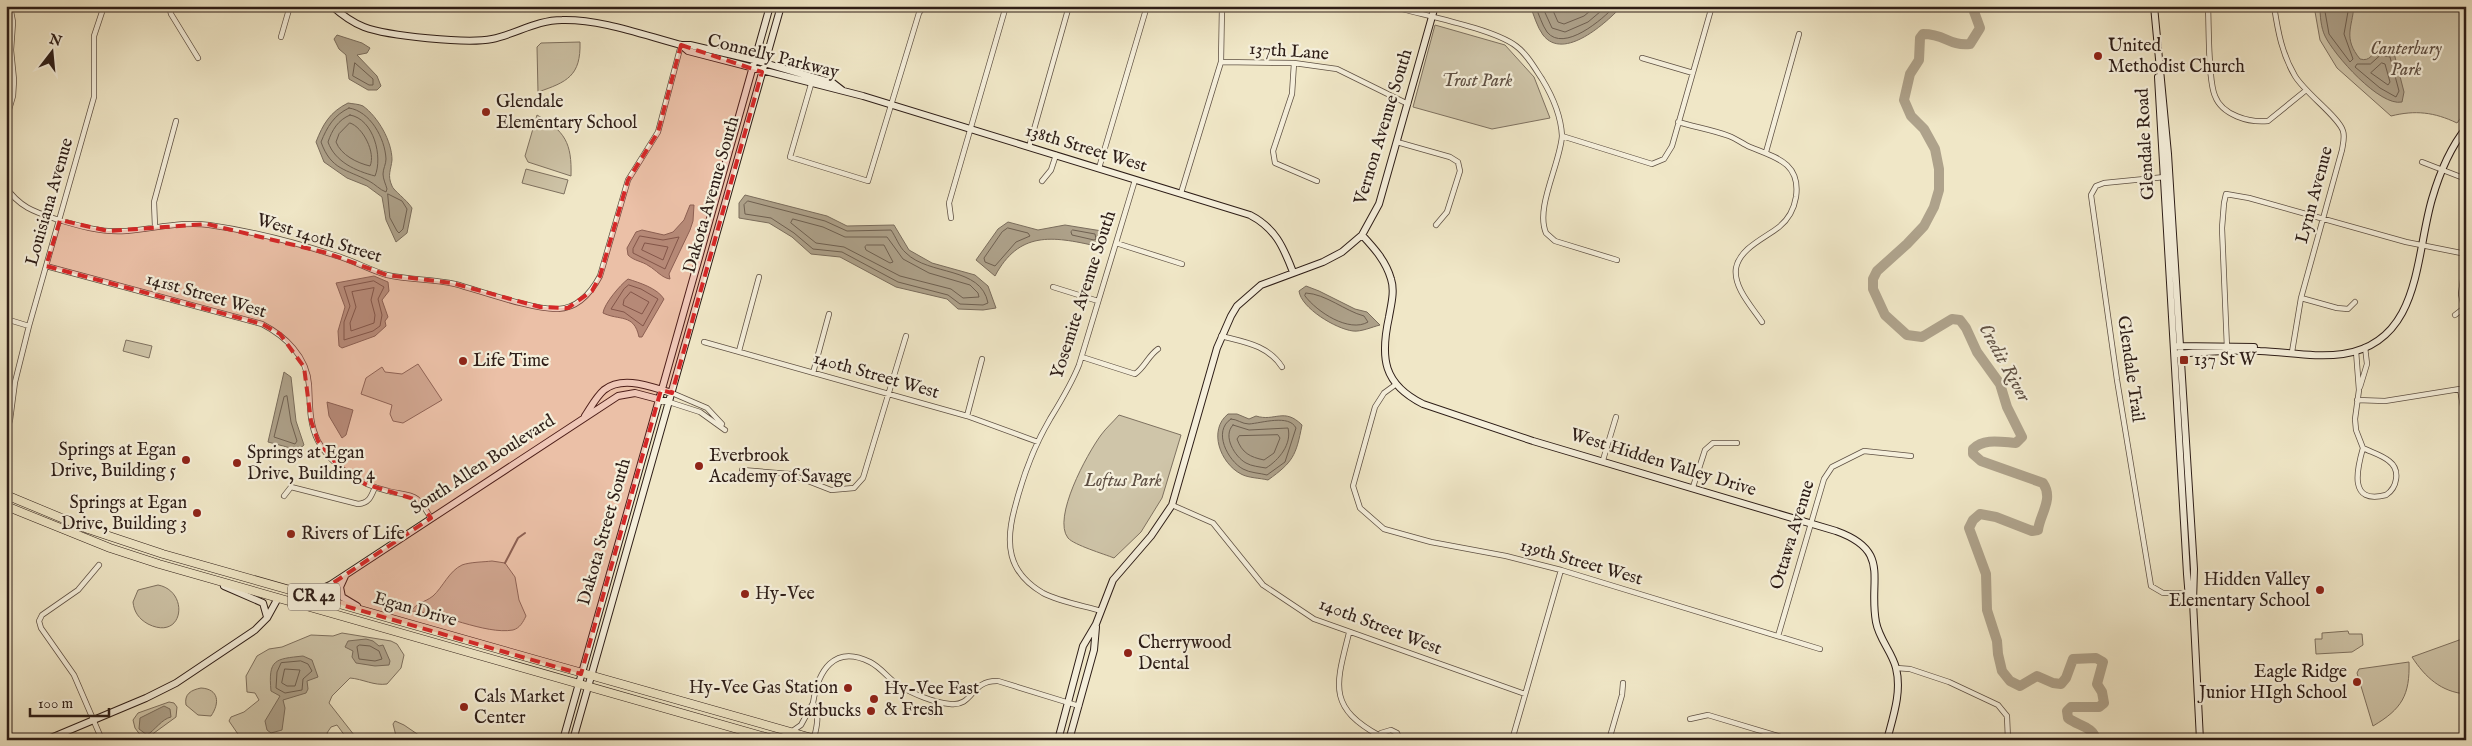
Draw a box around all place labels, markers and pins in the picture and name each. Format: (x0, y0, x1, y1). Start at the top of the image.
place label: United Methodist Church (2108, 35, 2245, 79)
marker: United Methodist Church (2092, 50, 2104, 62)
place label: Glendale Elementary School (496, 91, 637, 135)
marker: Glendale Elementary School (480, 106, 492, 118)
place label: 137 St W (2194, 349, 2257, 372)
place label: Life Time (473, 350, 549, 373)
marker: 137 St W (2178, 354, 2190, 366)
marker: Life Time (457, 355, 469, 367)
place label: Springs at Egan Drive, Building 5 (50, 439, 176, 483)
place label: Springs at Egan Drive, Building 4 (247, 442, 375, 486)
place label: Everbrook Academy of Savage (708, 445, 852, 489)
marker: Springs at Egan Drive, Building 5 (180, 454, 192, 466)
marker: Springs at Egan Drive, Building 4 (231, 457, 243, 469)
marker: Everbrook Academy of Savage (693, 460, 705, 472)
place label: Springs at Egan Drive, Building 3 (61, 492, 187, 536)
marker: Springs at Egan Drive, Building 3 (191, 507, 203, 519)
place label: Rivers of Life (301, 523, 405, 546)
marker: Rivers of Life (285, 528, 297, 540)
place label: Hidden Valley Elementary School (2169, 569, 2310, 613)
place label: Hy-Vee (755, 583, 815, 606)
marker: Hidden Valley Elementary School (2314, 584, 2326, 596)
marker: Hy-Vee (739, 588, 751, 600)
place label: Cherrywood Dental (1138, 632, 1232, 676)
marker: Cherrywood Dental (1122, 647, 1134, 659)
place label: Eagle Ridge Junior HIgh School (2197, 661, 2347, 705)
marker: Eagle Ridge Junior HIgh School (2351, 676, 2363, 688)
place label: Hy-Vee Gas Station (689, 677, 838, 700)
place label: Hy-Vee Fast & Fresh (884, 678, 979, 722)
marker: Hy-Vee Gas Station (842, 682, 854, 694)
place label: Cals Market Center (474, 686, 565, 730)
marker: Hy-Vee Fast & Fresh (868, 693, 880, 705)
place label: Starbucks (789, 700, 861, 723)
marker: Cals Market Center (458, 701, 470, 713)
marker: Starbucks (865, 705, 877, 717)

